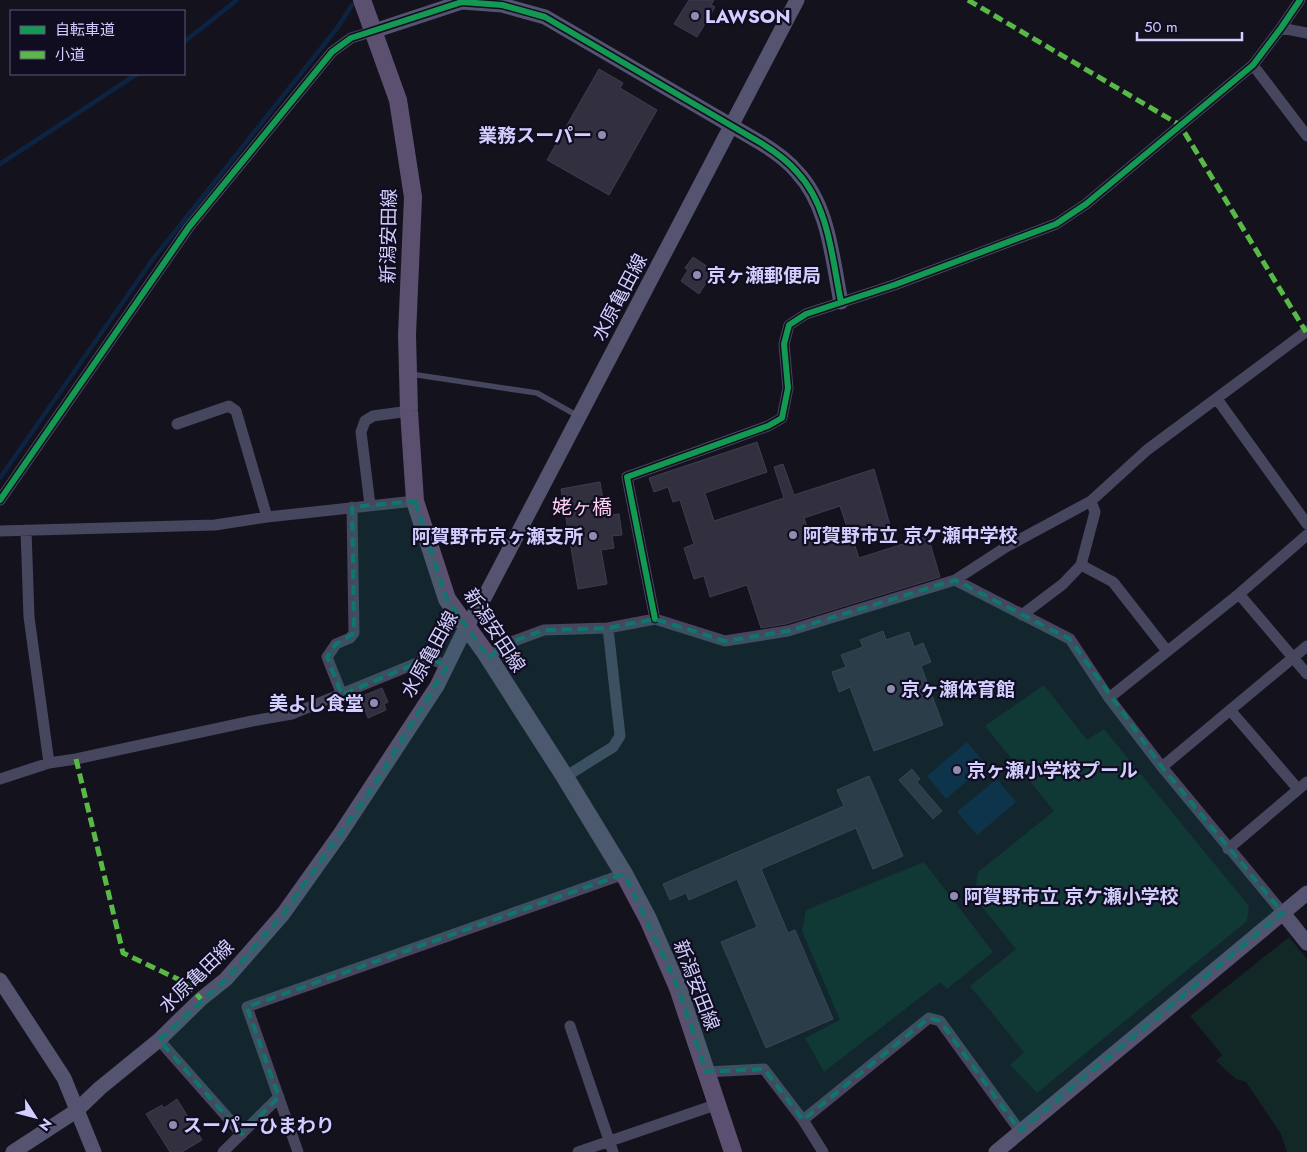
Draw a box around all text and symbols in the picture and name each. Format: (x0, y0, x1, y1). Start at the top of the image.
place label: LAWSON (705, 3, 790, 30)
legend (10, 10, 185, 75)
marker: LAWSON (689, 10, 701, 22)
scale bar (1137, 10, 1242, 42)
text: 50 m (1144, 16, 1178, 38)
text: 自転車道 (55, 19, 115, 41)
text: 小道 (55, 44, 85, 66)
place label: 業務スーパー (478, 122, 592, 149)
marker: 業務スーパー (596, 129, 608, 141)
street label: 新潟安田線 (374, 188, 403, 284)
street label: 水原亀田線 (585, 249, 654, 346)
place label: 京ヶ瀬郵便局 (707, 262, 821, 289)
marker: 京ヶ瀬郵便局 (691, 269, 703, 281)
district label: 姥ヶ橋 (552, 493, 612, 522)
place label: 阿賀野市立 京ケ瀬中学校 (803, 522, 1018, 549)
place label: 阿賀野市京ヶ瀬支所 (412, 523, 583, 550)
marker: 阿賀野市立 京ケ瀬中学校 (787, 529, 799, 541)
marker: 阿賀野市京ヶ瀬支所 (587, 530, 599, 542)
street label: 新潟安田線 (457, 583, 532, 677)
street label: 水原亀田線 (395, 606, 464, 702)
place label: 京ヶ瀬体育館 (901, 676, 1015, 703)
marker: 京ヶ瀬体育館 (885, 683, 897, 695)
place label: 美よし食堂 (269, 690, 364, 717)
marker: 美よし食堂 (368, 697, 380, 709)
place label: 京ヶ瀬小学校プール (967, 757, 1138, 784)
marker: 京ヶ瀬小学校プール (951, 764, 963, 776)
place label: 阿賀野市立 京ケ瀬小学校 (964, 883, 1179, 910)
marker: 阿賀野市立 京ケ瀬小学校 (948, 890, 960, 902)
street label: 水原亀田線 (153, 934, 240, 1019)
street label: 新潟安田線 (667, 936, 726, 1034)
north arrow (10, 1092, 60, 1142)
place label: スーパーひまわり (183, 1112, 335, 1139)
text: N (34, 1114, 57, 1135)
marker: スーパーひまわり (167, 1119, 179, 1131)

